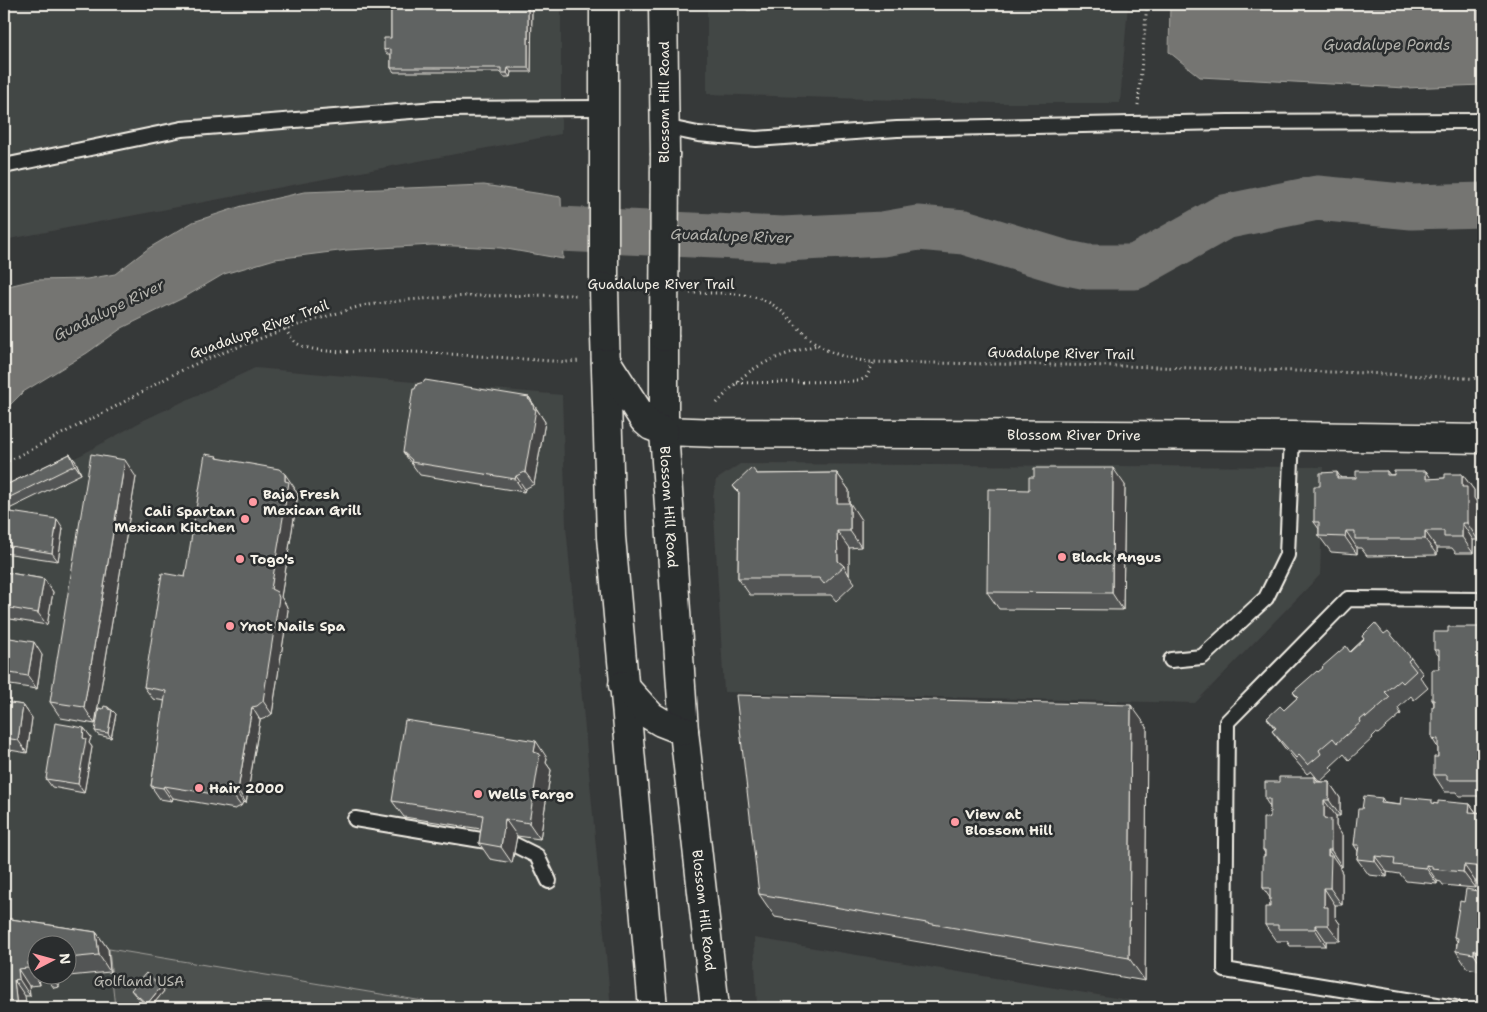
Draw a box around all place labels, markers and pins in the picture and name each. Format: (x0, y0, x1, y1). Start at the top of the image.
place label: Baja Fresh Mexican Grill (263, 485, 362, 519)
marker: Baja Fresh Mexican Grill (247, 496, 259, 508)
place label: Cali Spartan Mexican Kitchen (114, 502, 235, 536)
marker: Cali Spartan Mexican Kitchen (239, 513, 251, 525)
place label: Black Angus (1072, 548, 1161, 566)
place label: Togo's (250, 550, 294, 568)
marker: Black Angus (1056, 551, 1068, 563)
marker: Togo's (234, 553, 246, 565)
place label: Ynot Nails Spa (240, 617, 346, 635)
marker: Ynot Nails Spa (224, 620, 236, 632)
place label: Hair 2000 (209, 779, 284, 797)
marker: Hair 2000 (193, 782, 205, 794)
place label: Wells Fargo (488, 785, 574, 803)
marker: Wells Fargo (472, 788, 484, 800)
place label: View at Blossom Hill (965, 805, 1053, 839)
marker: View at Blossom Hill (949, 816, 961, 828)

